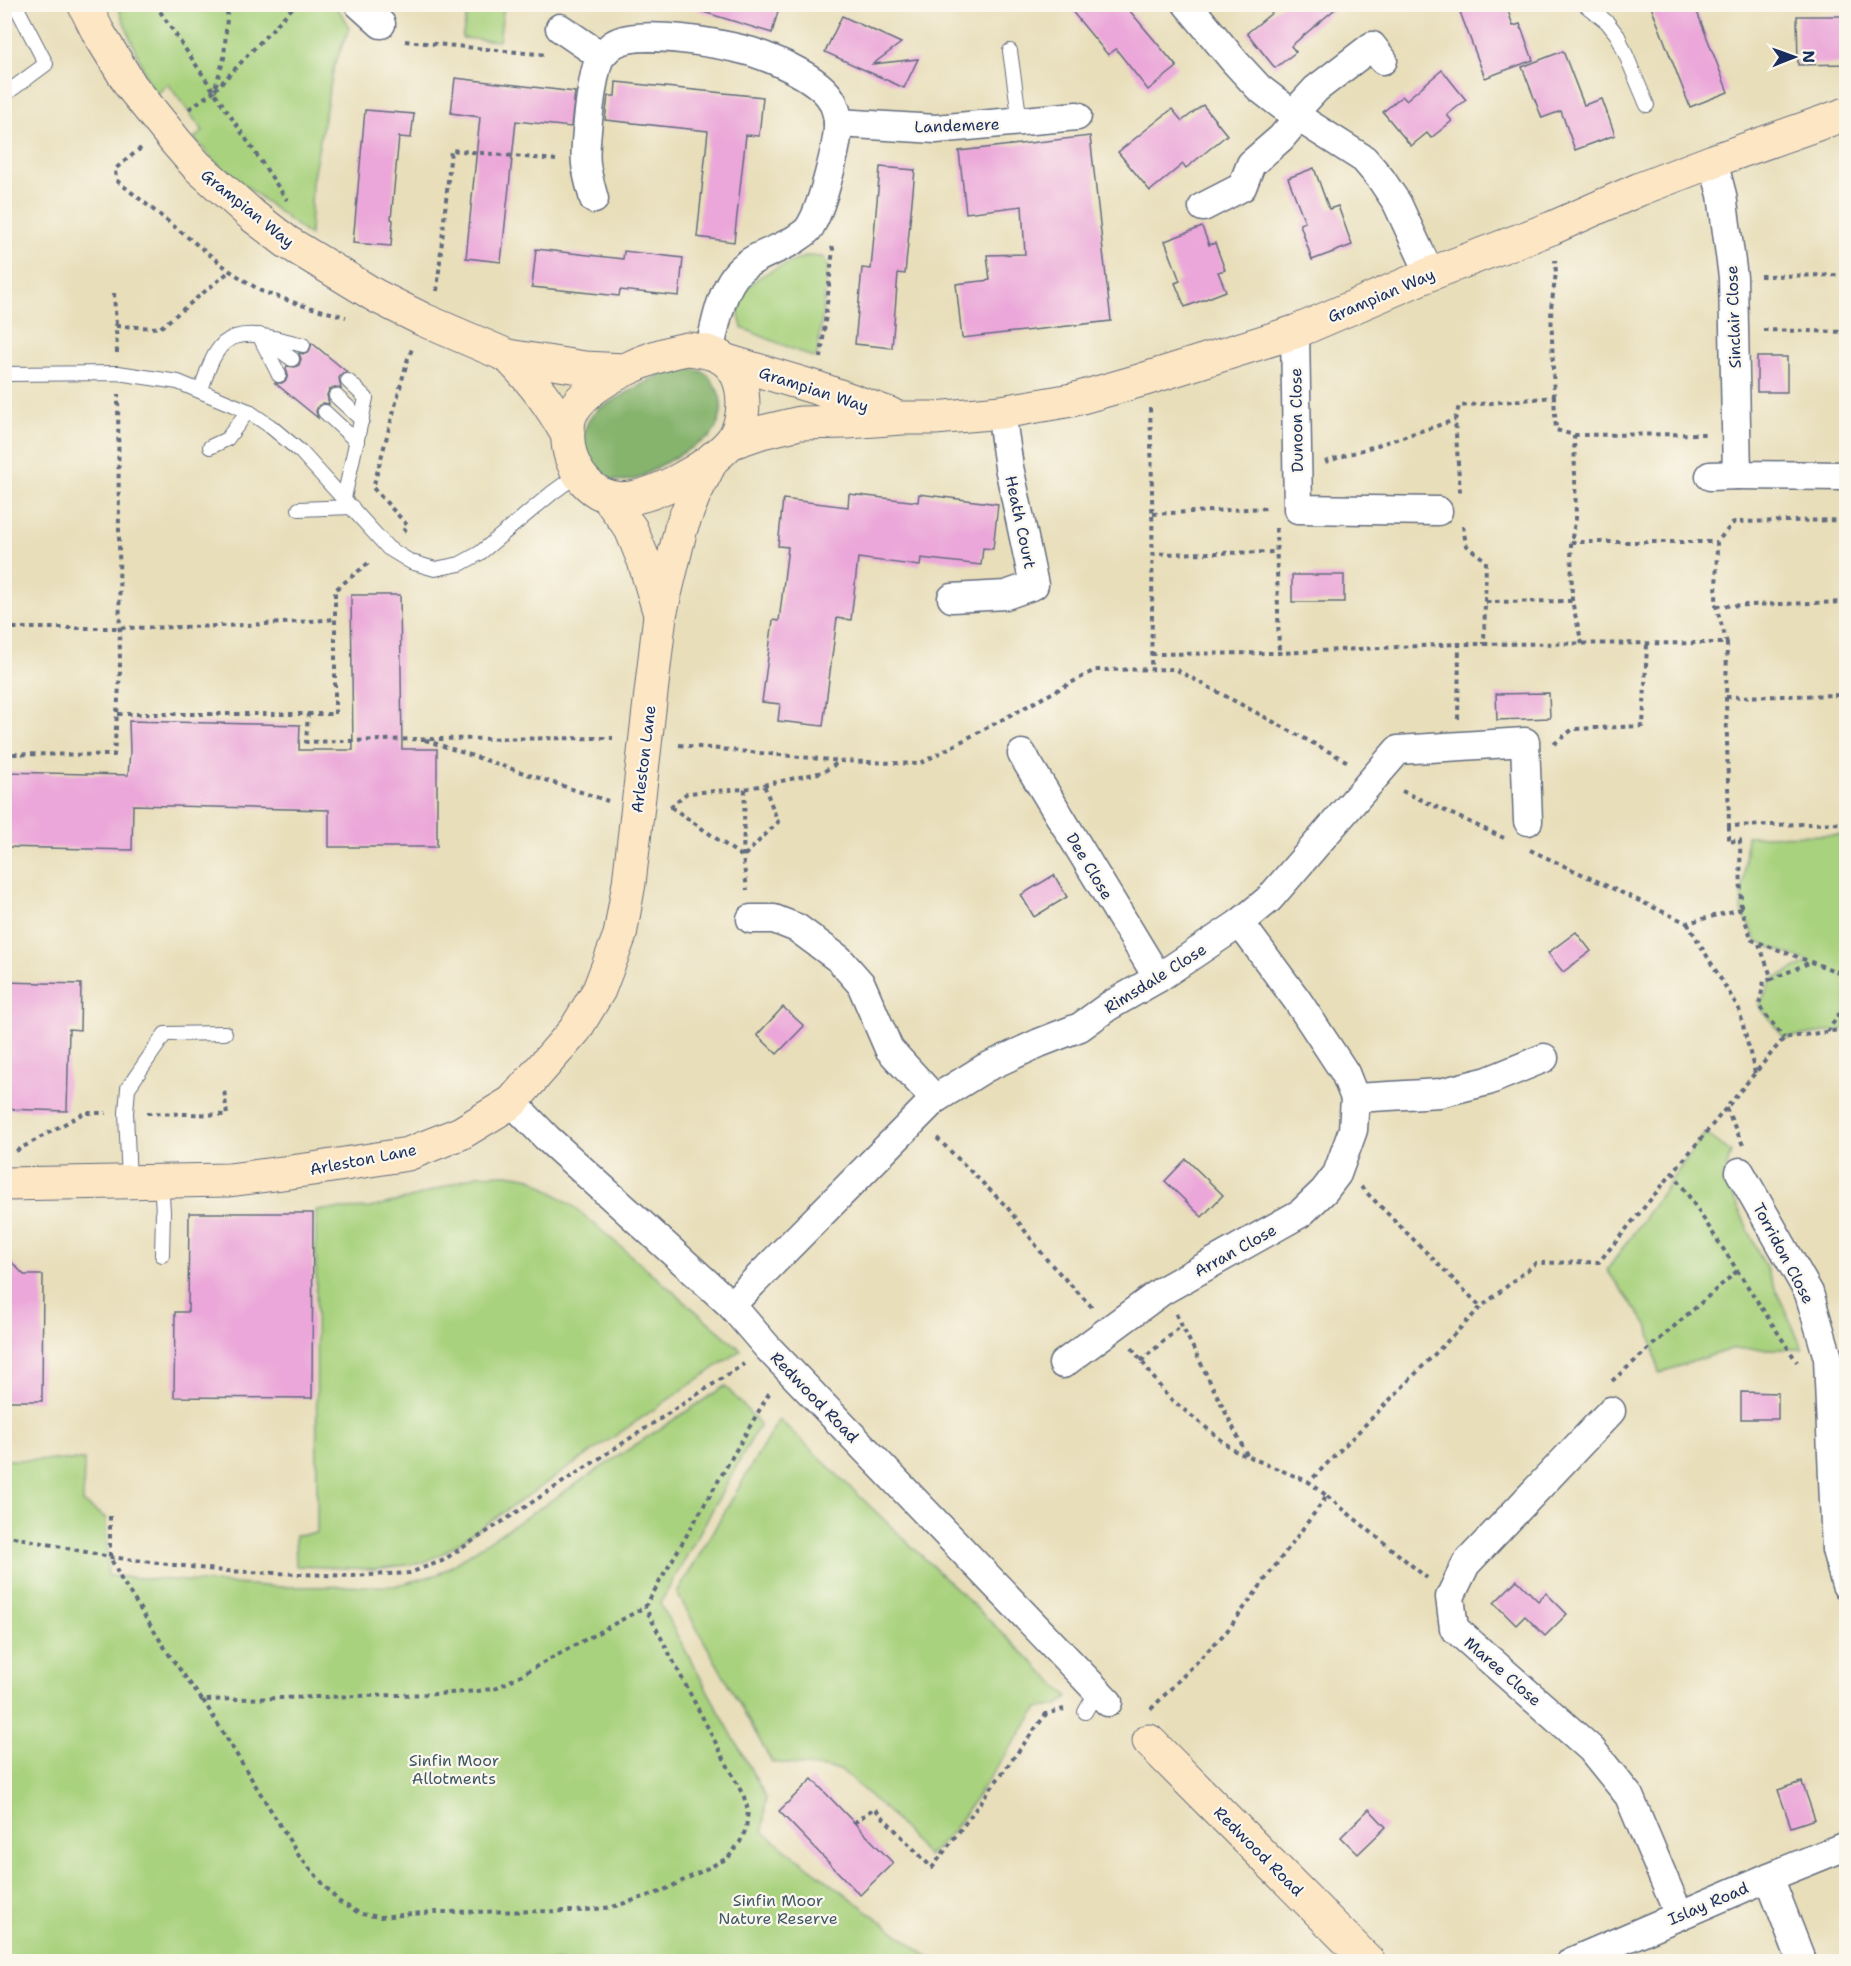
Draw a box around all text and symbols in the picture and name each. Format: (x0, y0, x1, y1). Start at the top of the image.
north arrow (1764, 27, 1824, 87)
text: N (1798, 50, 1819, 63)
street label: Landemere (914, 114, 1000, 137)
street label: Grampian Way (197, 164, 299, 253)
street label: Grampian Way (1324, 263, 1438, 327)
street label: Sinclair Close (1721, 265, 1746, 369)
street label: Grampian Way (756, 362, 871, 417)
street label: Dunoon Close (1285, 367, 1308, 472)
street label: Heath Court (1000, 474, 1041, 571)
street label: Arleston Lane (626, 704, 661, 814)
street label: Dee Close (1061, 829, 1118, 904)
street label: Rimsdale Close (1100, 939, 1210, 1018)
street label: Arleston Lane (308, 1139, 418, 1180)
street label: Torridon Close (1748, 1199, 1819, 1307)
street label: Arran Close (1190, 1219, 1280, 1282)
street label: Redwood Road (766, 1347, 863, 1447)
street label: Maree Close (1460, 1632, 1546, 1711)
park label: Sinfin Moor Allotments (409, 1750, 499, 1789)
street label: Redwood Road (1209, 1802, 1308, 1901)
street label: Islay Road (1665, 1877, 1752, 1930)
park label: Sinfin Moor Nature Reserve (718, 1890, 838, 1929)

